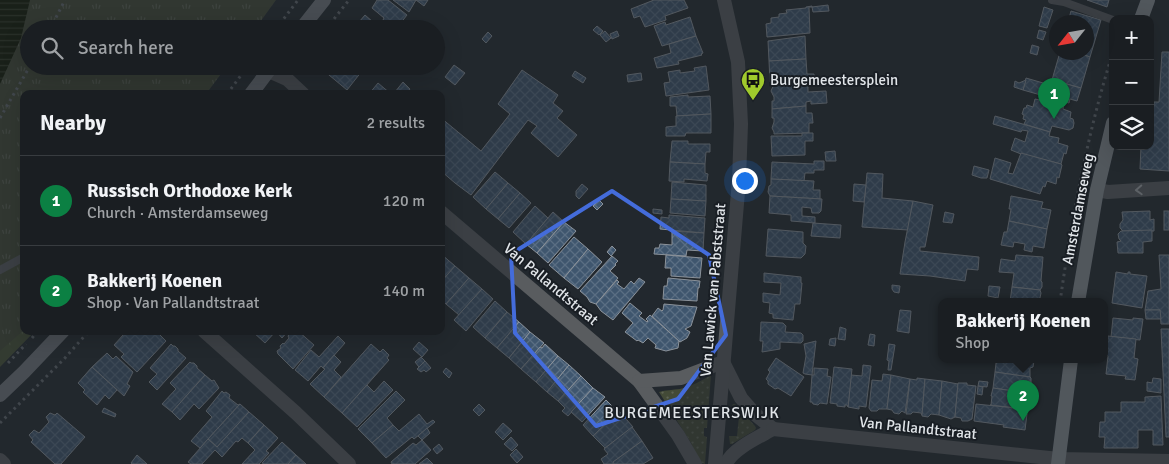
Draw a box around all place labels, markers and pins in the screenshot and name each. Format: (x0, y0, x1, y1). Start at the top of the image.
bus stop icon: Burgemeestersplein (740, 67, 766, 101)
place label: Burgemeestersplein (770, 71, 898, 89)
pin: 1 (1038, 78, 1070, 119)
pin: 2 (1007, 380, 1039, 421)

